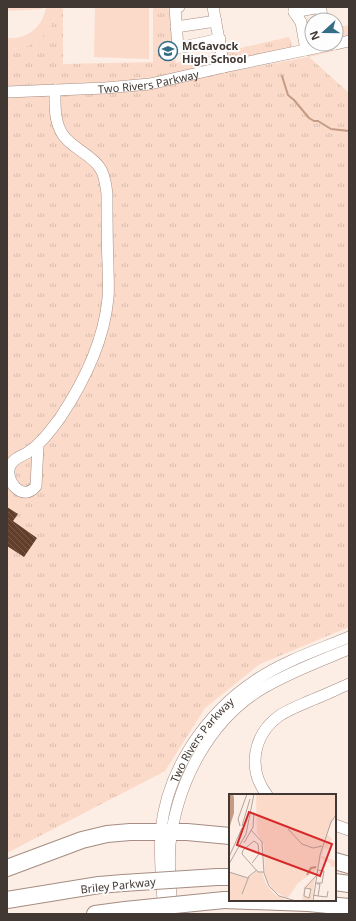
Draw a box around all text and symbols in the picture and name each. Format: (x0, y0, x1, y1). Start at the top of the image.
north arrow (304, 12, 344, 52)
text: N (306, 29, 323, 43)
place label: McGavock High School (182, 38, 247, 66)
school or university icon: McGavock High School (157, 40, 179, 62)
street label: Two Rivers Parkway (98, 65, 201, 96)
street label: Two Rivers Parkway (166, 693, 237, 785)
inset map (229, 794, 336, 901)
street label: Briley Parkway (80, 874, 157, 896)

